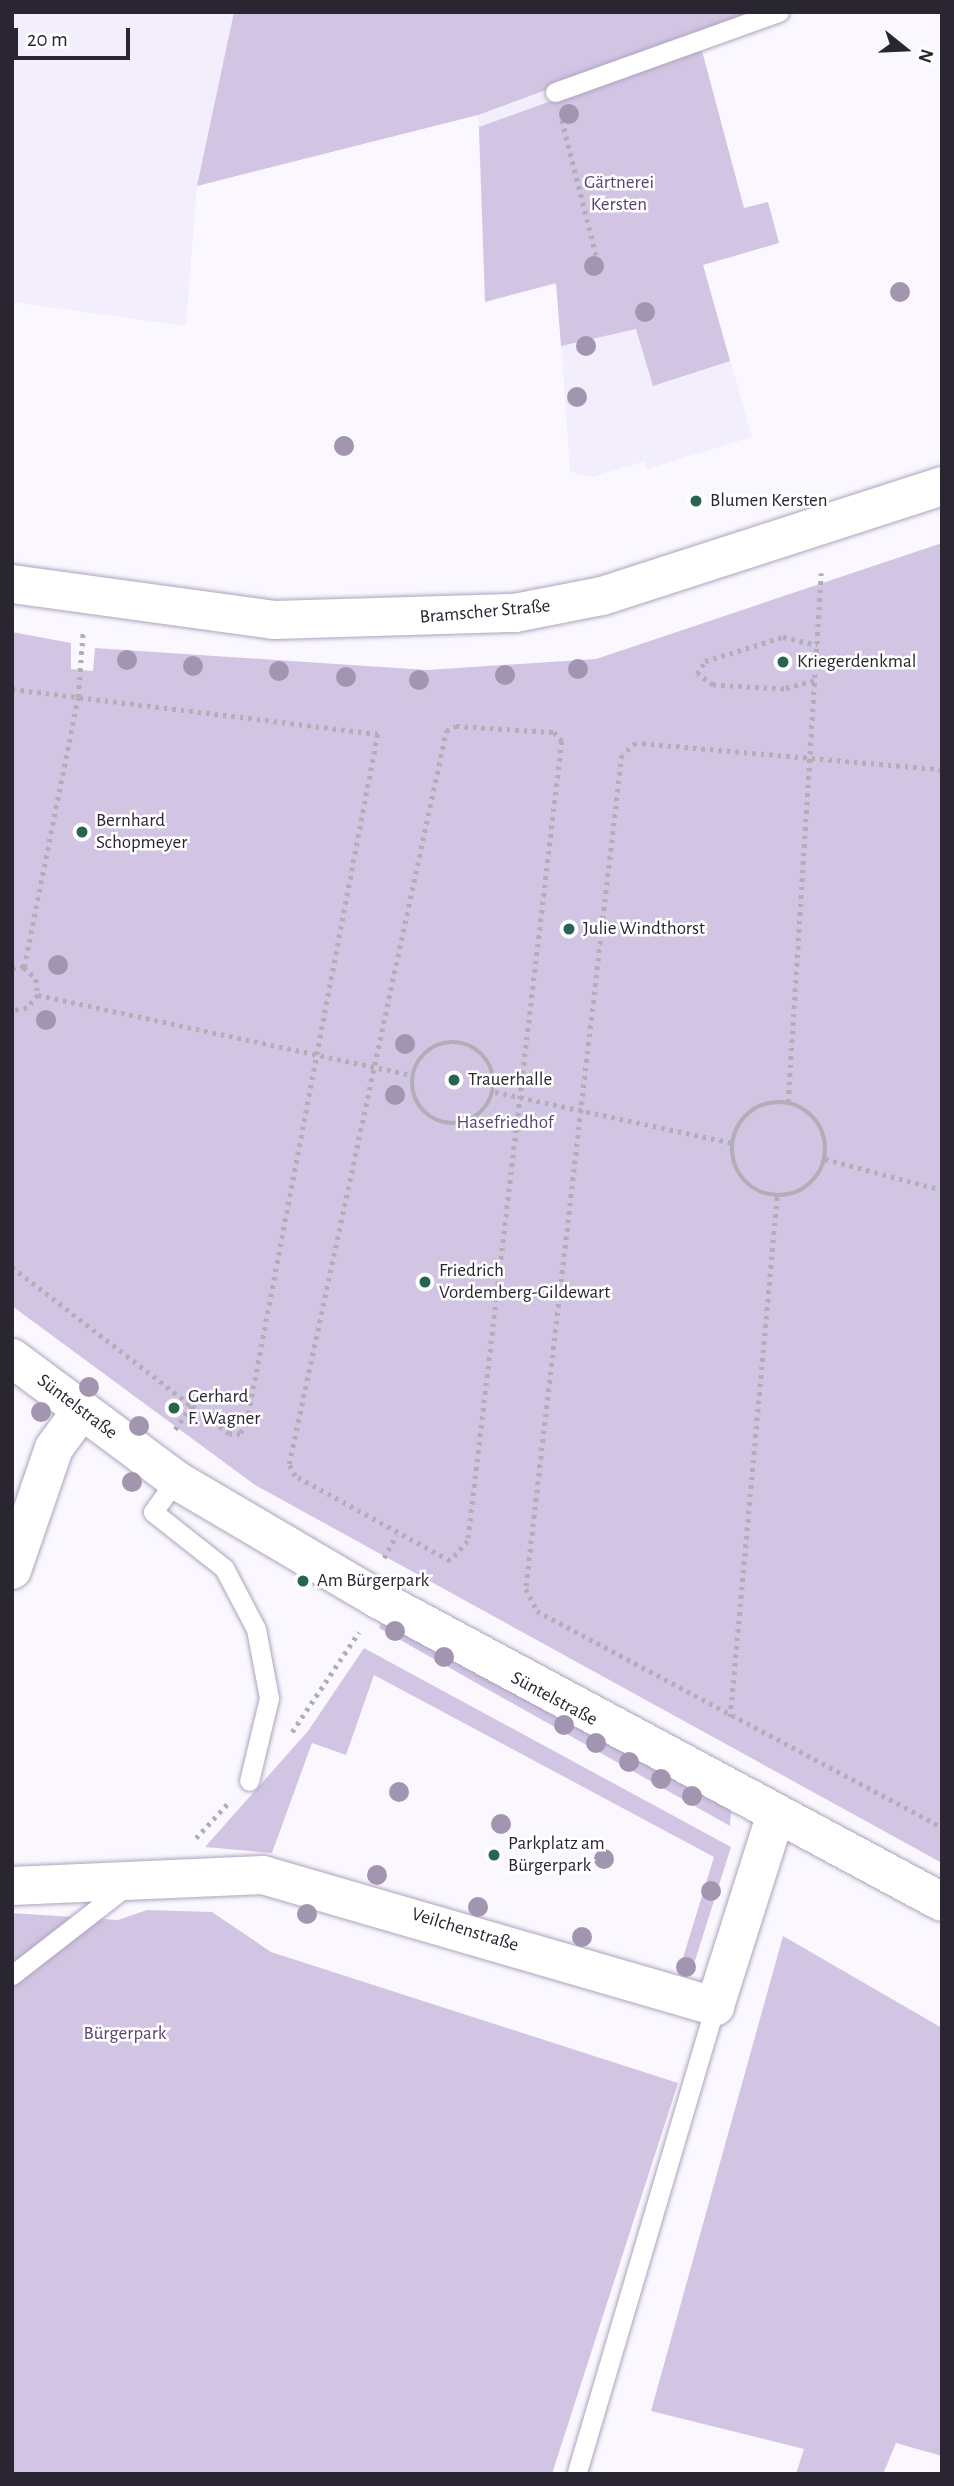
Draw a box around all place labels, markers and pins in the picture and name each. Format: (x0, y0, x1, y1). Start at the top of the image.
place label: Blumen Kersten (710, 490, 828, 512)
marker: Blumen Kersten (688, 493, 704, 509)
place label: Kriegerdenkmal (797, 651, 916, 673)
marker: Kriegerdenkmal (775, 654, 791, 670)
place label: Bernhard Schopmeyer (96, 810, 187, 854)
marker: Bernhard Schopmeyer (74, 824, 90, 840)
place label: Julie Windthorst (583, 918, 705, 940)
marker: Julie Windthorst (561, 921, 577, 937)
place label: Trauerhalle (468, 1069, 552, 1091)
marker: Trauerhalle (446, 1072, 462, 1088)
place label: Friedrich Vordemberg-Gildewart (439, 1260, 610, 1304)
marker: Friedrich Vordemberg-Gildewart (417, 1274, 433, 1290)
place label: Gerhard F. Wagner (188, 1386, 260, 1430)
marker: Gerhard F. Wagner (166, 1400, 182, 1416)
place label: Am Bürgerpark (317, 1570, 429, 1592)
marker: Am Bürgerpark (295, 1573, 311, 1589)
place label: Parkplatz am Bürgerpark (508, 1833, 605, 1877)
marker: Parkplatz am Bürgerpark (486, 1847, 502, 1863)

